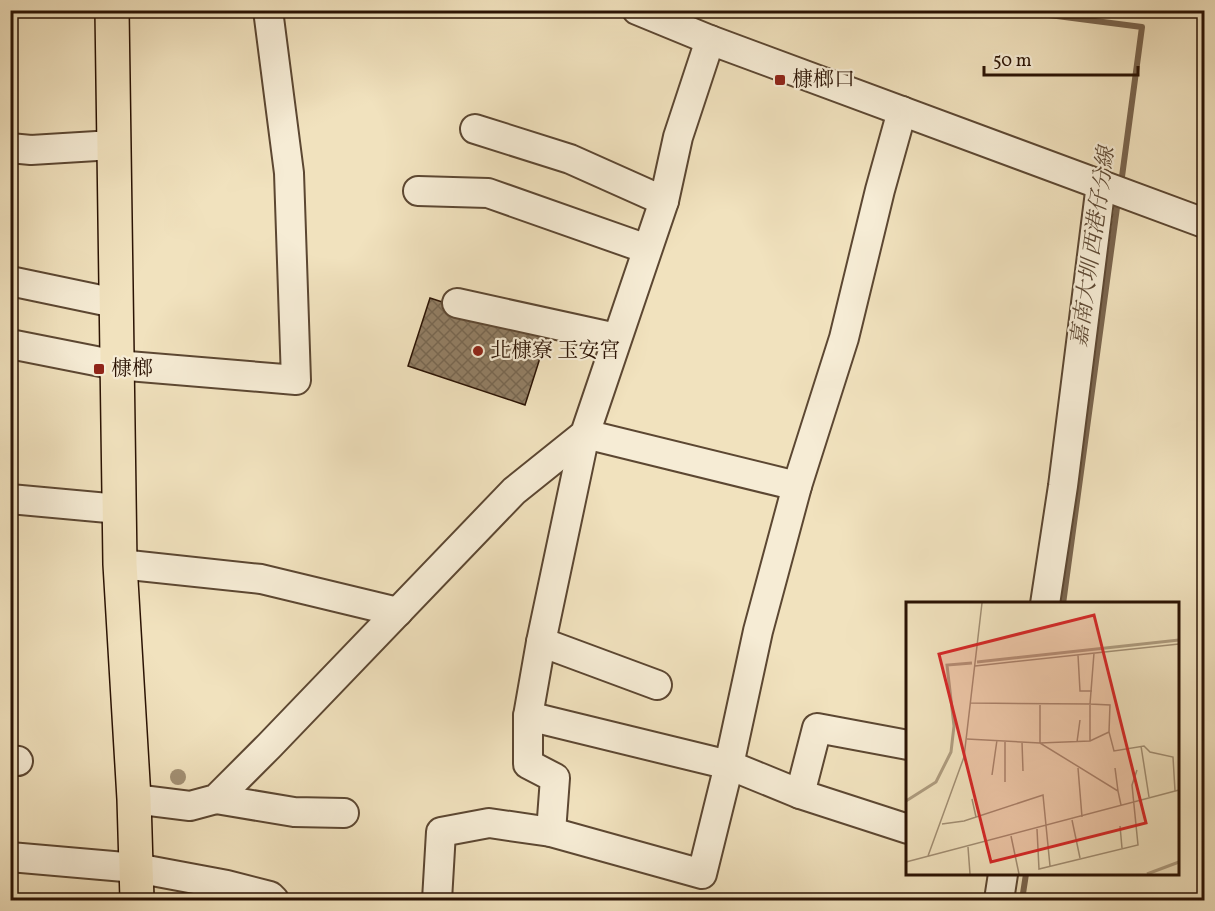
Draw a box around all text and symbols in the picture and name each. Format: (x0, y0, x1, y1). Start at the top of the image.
scale bar (984, 39, 1138, 77)
text: 50 m (993, 49, 1032, 74)
place label: 槺榔口 (792, 66, 855, 95)
marker: 槺榔口 (773, 73, 787, 87)
water label: 嘉南大圳 西港仔分線 (1065, 143, 1124, 349)
place label: 北槺寮 玉安宮 (490, 337, 620, 366)
marker: 北槺寮 玉安宮 (471, 344, 485, 358)
place label: 槺榔 (111, 355, 153, 384)
marker: 槺榔 (92, 362, 106, 376)
inset map (906, 602, 1179, 875)

